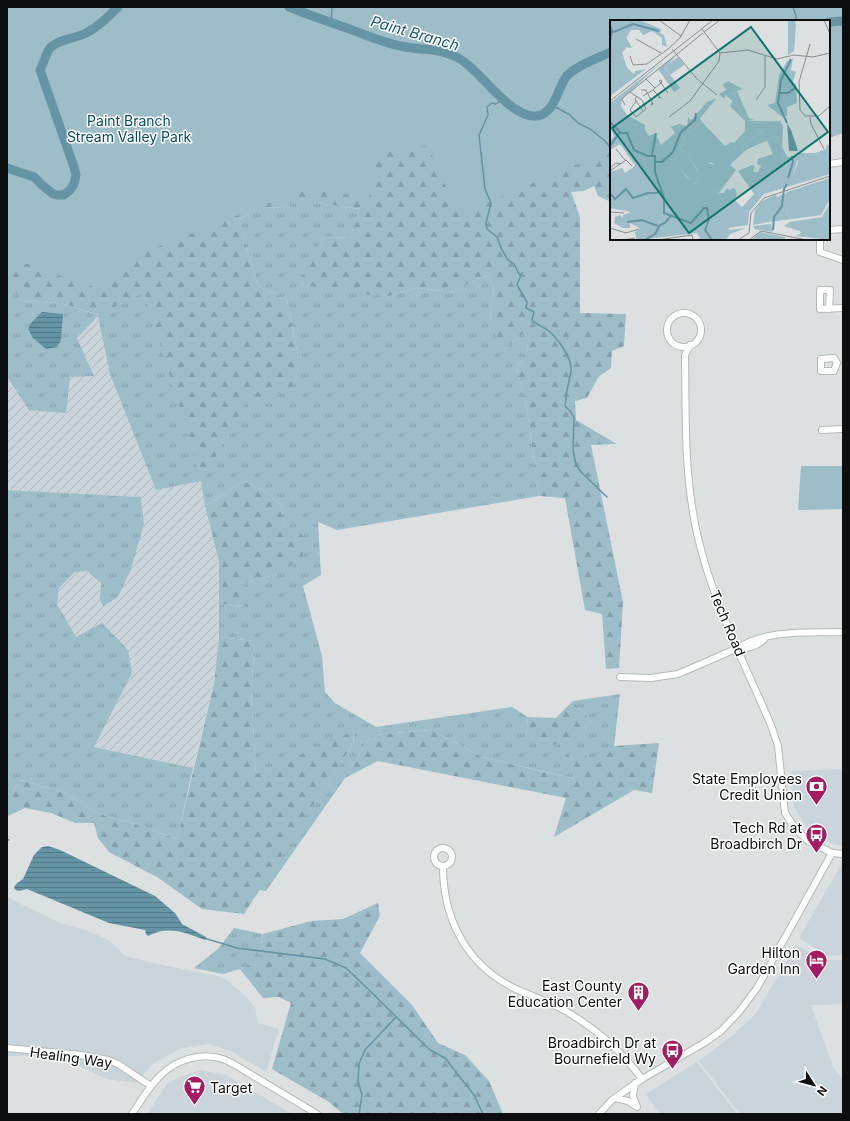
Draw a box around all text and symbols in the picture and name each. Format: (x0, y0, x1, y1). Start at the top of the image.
water label: Paint Branch (369, 11, 462, 55)
inset map (610, 20, 830, 240)
park label: Paint Branch Stream Valley Park (67, 112, 191, 145)
street label: Tech Road (706, 587, 750, 659)
place label: State Employees Credit Union (692, 770, 802, 803)
bank icon: State Employees Credit Union (804, 773, 830, 806)
place label: Tech Rd at Broadbirch Dr (710, 819, 802, 852)
bus stop icon: Tech Rd at Broadbirch Dr (804, 822, 830, 855)
place label: Hilton Garden Inn (727, 944, 800, 977)
hotel icon: Hilton Garden Inn (803, 947, 829, 980)
place label: East County Education Center (508, 977, 622, 1010)
building icon: East County Education Center (625, 980, 651, 1013)
place label: Broadbirch Dr at Bournefield Wy (548, 1034, 656, 1067)
bus stop icon: Broadbirch Dr at Bournefield Wy (659, 1037, 685, 1070)
street label: Healing Way (29, 1043, 113, 1071)
north arrow (794, 1065, 834, 1105)
supermarket icon: Target (181, 1074, 207, 1107)
place label: Target (210, 1079, 253, 1096)
text: N (814, 1083, 830, 1098)

